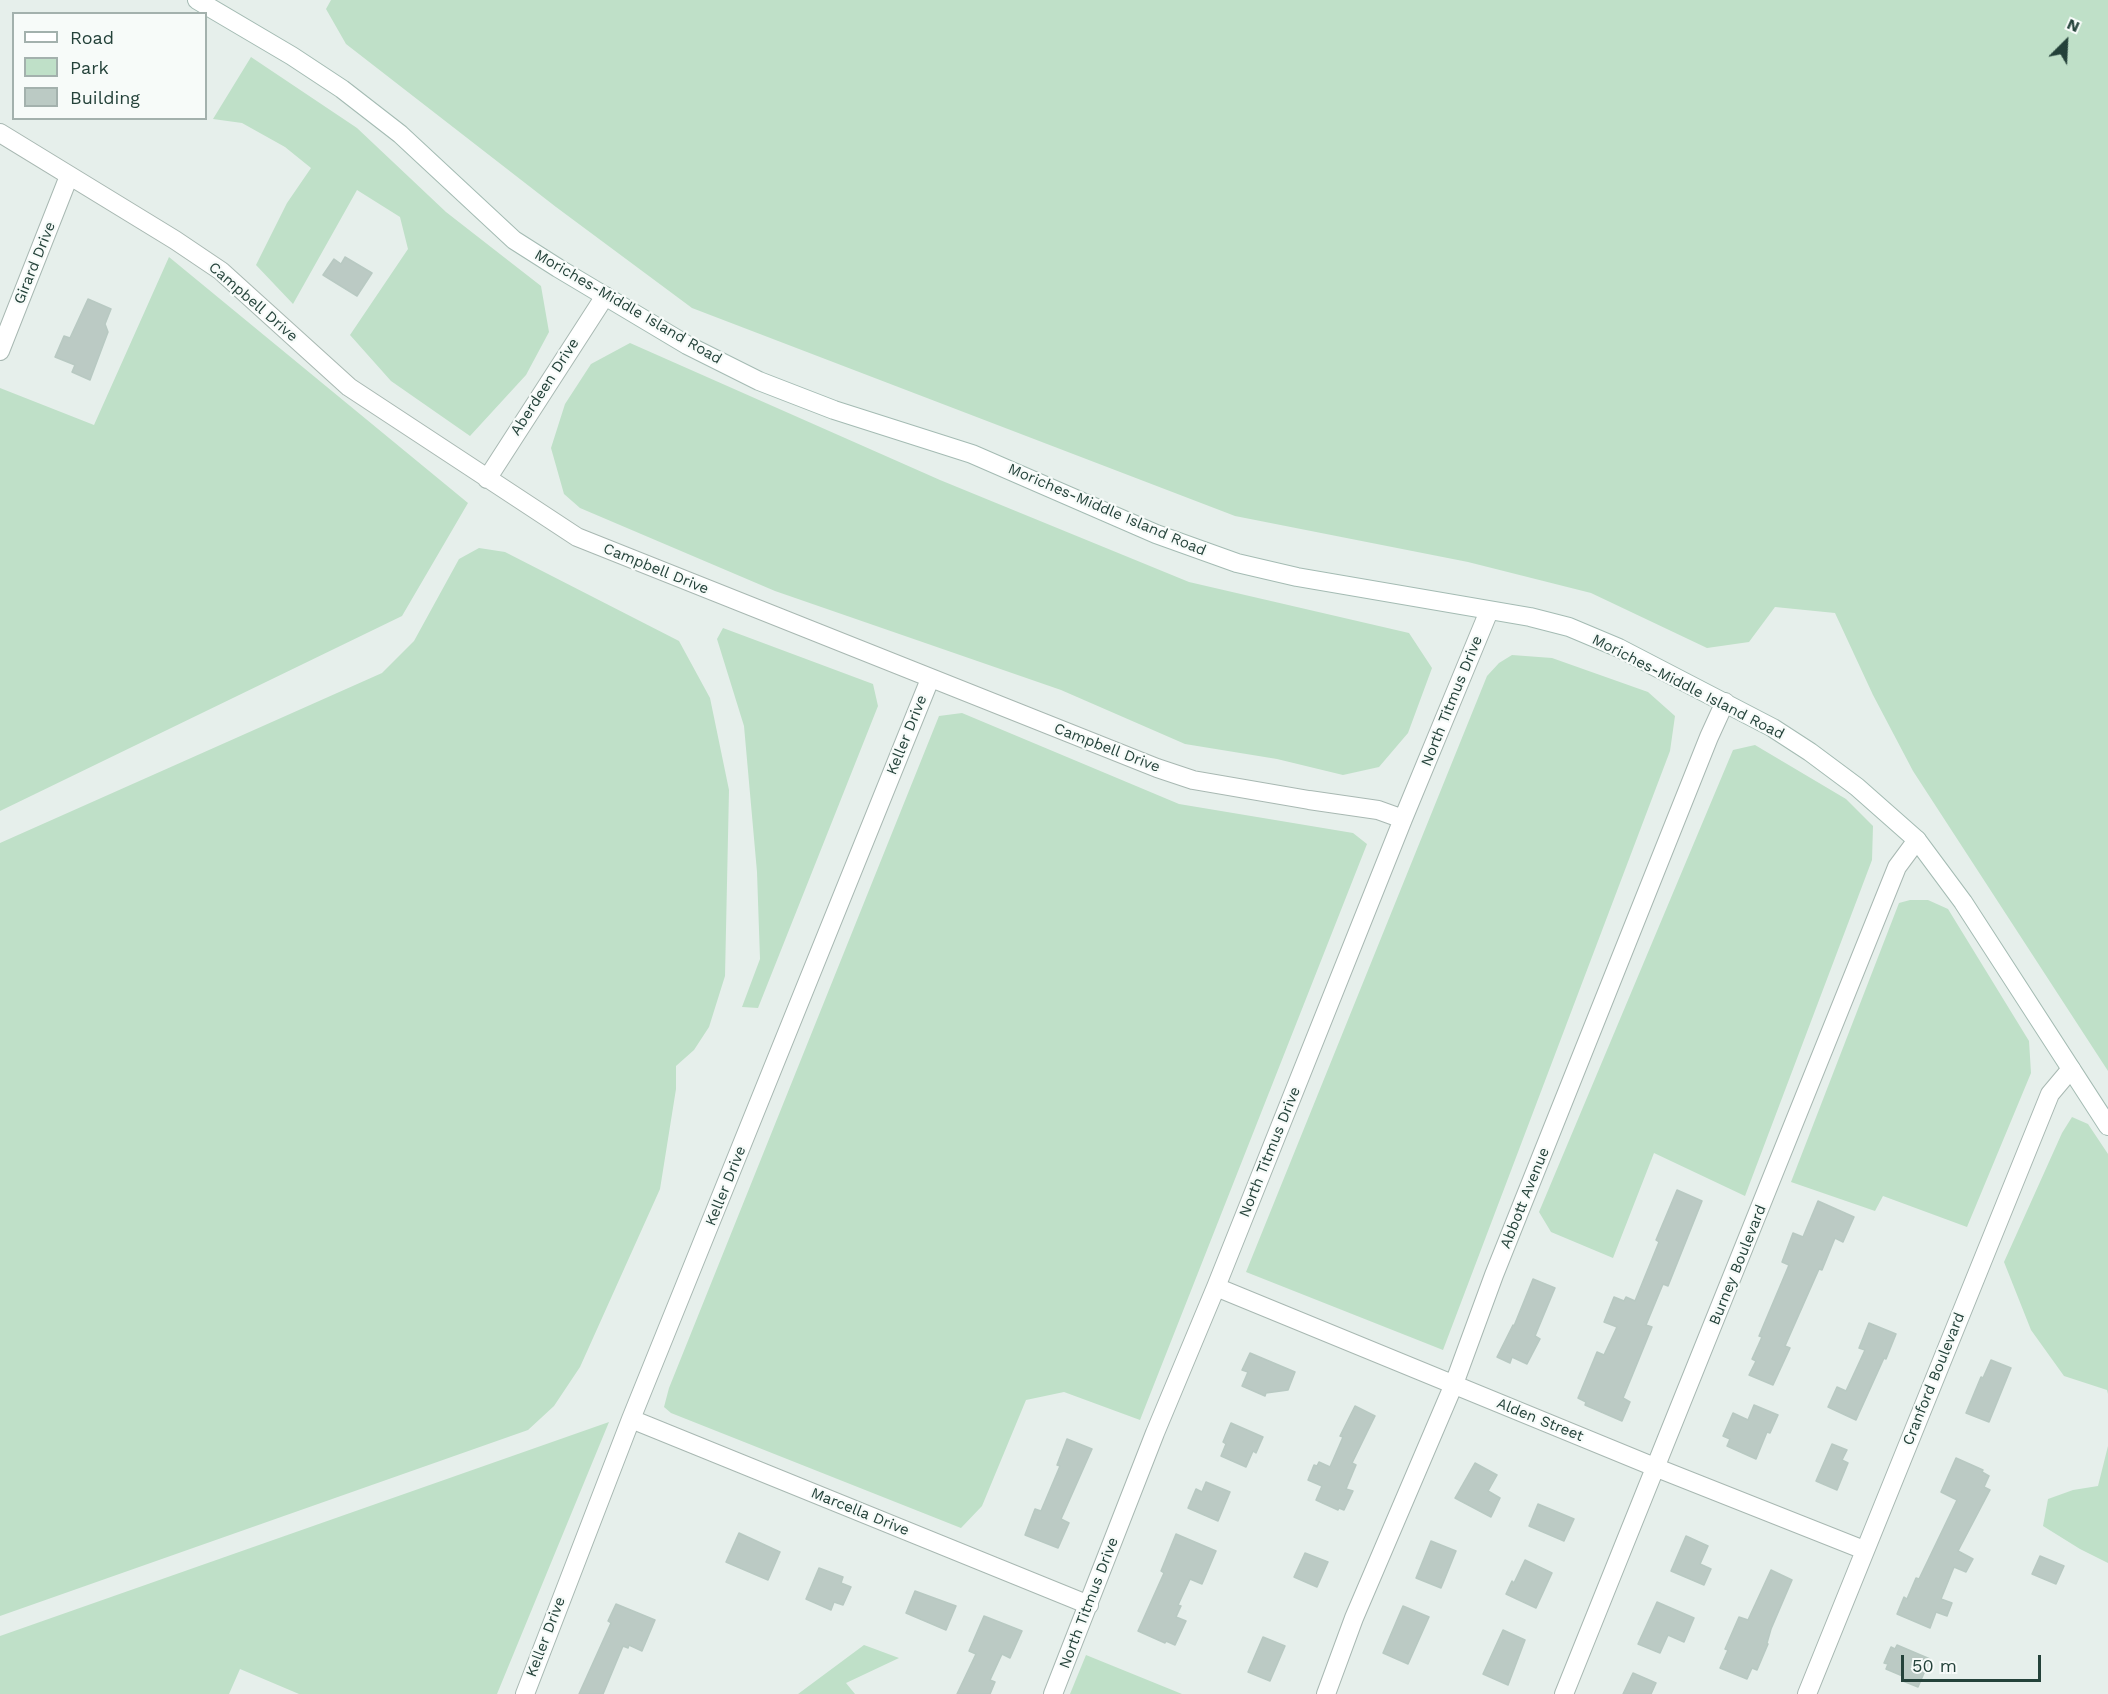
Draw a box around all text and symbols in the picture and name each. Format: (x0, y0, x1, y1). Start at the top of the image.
legend (12, 12, 207, 120)
north arrow (2036, 12, 2096, 72)
text: N (2064, 14, 2083, 36)
text: Road (70, 27, 114, 48)
text: Park (70, 57, 109, 78)
text: Building (70, 87, 140, 108)
street label: Girard Drive (10, 219, 60, 307)
street label: Moriches-Middle Island Road (531, 246, 725, 368)
street label: Campbell Drive (205, 258, 301, 346)
street label: Aberdeen Drive (507, 335, 583, 439)
street label: Moriches-Middle Island Road (1005, 460, 1209, 560)
street label: Campbell Drive (601, 540, 711, 598)
street label: Moriches-Middle Island Road (1589, 631, 1787, 743)
street label: North Titmus Drive (1418, 633, 1486, 769)
street label: Keller Drive (883, 693, 931, 777)
street label: Campbell Drive (1051, 720, 1163, 776)
street label: North Titmus Drive (1236, 1084, 1304, 1220)
street label: Keller Drive (702, 1144, 750, 1228)
street label: Abbott Avenue (1497, 1145, 1553, 1251)
street label: Burney Boulevard (1706, 1202, 1770, 1328)
street label: Cranford Boulevard (1899, 1310, 1969, 1448)
street label: Alden Street (1494, 1394, 1586, 1446)
street label: Marcella Drive (808, 1484, 912, 1540)
street label: North Titmus Drive (1056, 1535, 1122, 1671)
street label: Keller Drive (523, 1594, 569, 1680)
scale bar (1904, 1643, 2044, 1681)
text: 50 m (1912, 1655, 1957, 1676)

